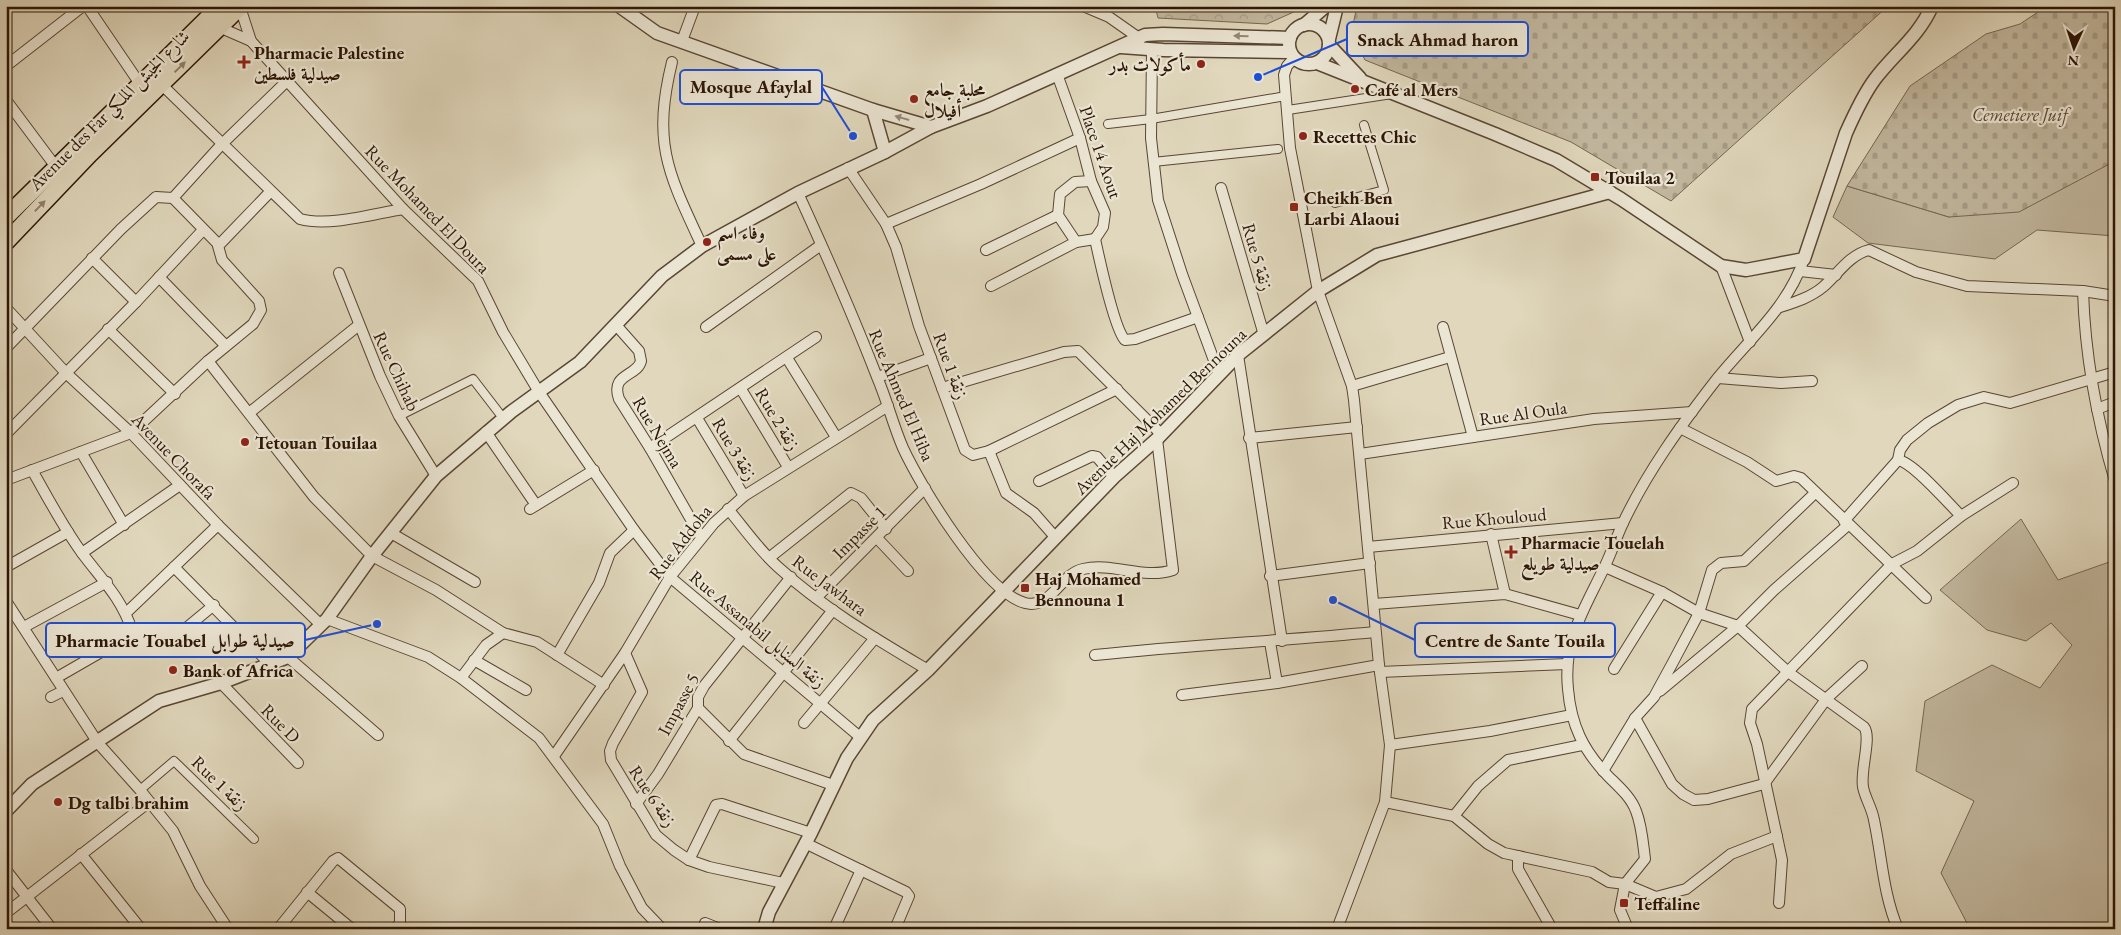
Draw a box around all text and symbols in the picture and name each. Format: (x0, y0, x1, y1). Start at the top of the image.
callout: Snack Ahmad haron (1347, 22, 1528, 56)
north arrow (2048, 22, 2098, 72)
street label: Avenue des Far شارع الجيش الملكي (23, 25, 199, 200)
text: Snack Ahmad haron (1358, 27, 1519, 52)
one-way arrow (1233, 32, 1249, 40)
place label: Pharmacie Palestine صيدلية فلسطين (254, 41, 405, 85)
place label: مأكولات بدر (1107, 52, 1191, 76)
text: N (2067, 52, 2079, 70)
marker: Pharmacie Palestine صيدلية فلسطين (238, 56, 250, 68)
marker: مأكولات بدر (1195, 58, 1207, 70)
one-way arrow (174, 61, 186, 73)
callout: Mosque Afaylal (680, 70, 822, 104)
text: Mosque Afaylal (690, 74, 813, 99)
place label: محلبة جامع أفيلال (924, 78, 986, 122)
place label: Café al Mers (1365, 78, 1458, 101)
marker: Café al Mers (1349, 83, 1361, 95)
marker: محلبة جامع أفيلال (908, 93, 920, 105)
street label: Place 14 Aout (1074, 103, 1128, 202)
park label: Cemetiere Juif (1972, 103, 2072, 127)
one-way arrow (894, 114, 909, 122)
place label: Recettes Chic (1313, 125, 1417, 148)
marker: Recettes Chic (1297, 130, 1309, 142)
street label: Rue Mohamed El Doura (360, 140, 496, 279)
place label: Touilaa 2 (1605, 166, 1675, 189)
marker: Touilaa 2 (1589, 171, 1601, 183)
place label: Cheikh Ben Larbi Alaoui (1304, 186, 1400, 230)
one-way arrow (34, 201, 46, 213)
marker: Cheikh Ben Larbi Alaoui (1288, 201, 1300, 213)
street label: Rue 5 زنقة (1237, 220, 1279, 294)
place label: وفاء اسم على مسمى (717, 221, 776, 268)
marker: وفاء اسم على مسمى (701, 236, 713, 248)
street label: Avenue Haj Mohamed Bennouna (1068, 322, 1252, 500)
street label: Rue Ahmed El Hiba (864, 325, 941, 465)
street label: Rue Chihab (369, 328, 425, 414)
street label: Rue 1 زنقة (928, 329, 974, 403)
street label: Rue 2 زنقة (750, 383, 806, 455)
street label: Rue Nejma (628, 392, 689, 473)
street label: Rue Al Oula (1478, 395, 1569, 431)
street label: Avenue Chorafa (126, 407, 222, 505)
street label: Rue 3 زنقة (707, 413, 763, 485)
place label: Tetouan Touilaa (255, 431, 377, 454)
marker: Tetouan Touilaa (239, 436, 251, 448)
street label: Rue Addoha (644, 499, 717, 584)
street label: Impasse 1 (827, 500, 891, 564)
street label: Rue Khouloud (1441, 502, 1548, 534)
place label: Pharmacie Touelah صيدلية طويلع (1521, 531, 1665, 581)
marker: Pharmacie Touelah صيدلية طويلع (1505, 546, 1517, 558)
street label: Rue Jawhara (788, 549, 873, 621)
street label: Rue Assanabil زنقة السنابل (684, 565, 831, 694)
place label: Haj Mohamed Bennouna 1 (1035, 567, 1141, 611)
marker: Haj Mohamed Bennouna 1 (1019, 582, 1031, 594)
callout: Pharmacie Touabel صيدلية طوابل (46, 623, 305, 657)
callout: Centre de Sante Touila (1415, 623, 1615, 657)
text: Pharmacie Touabel صيدلية طوابل (55, 628, 295, 654)
text: Centre de Sante Touila (1425, 628, 1606, 653)
place label: Bank of Africa (183, 659, 294, 682)
marker: Bank of Africa (167, 664, 179, 676)
street label: Impasse 5 (652, 669, 704, 739)
street label: Rue D (256, 698, 306, 748)
street label: Rue 1 زنقة (187, 751, 253, 815)
street label: Rue 6 زنقة (624, 761, 682, 831)
place label: Dg talbi brahim (68, 791, 190, 814)
marker: Dg talbi brahim (52, 796, 64, 808)
place label: Teffaline (1634, 892, 1700, 915)
marker: Teffaline (1618, 897, 1630, 909)

